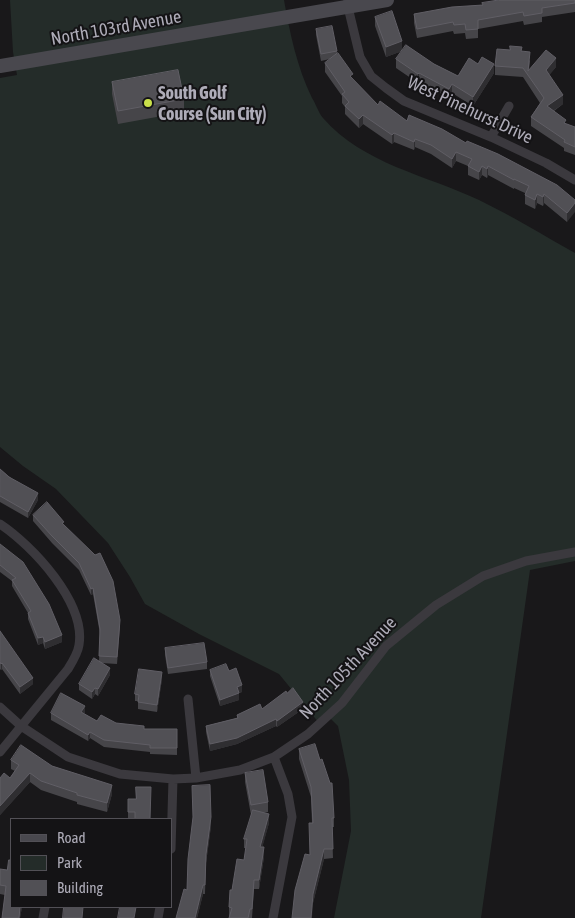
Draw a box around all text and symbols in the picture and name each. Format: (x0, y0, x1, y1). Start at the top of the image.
street label: North 103rd Avenue (49, 6, 183, 50)
street label: West Pinehurst Drive (404, 72, 536, 148)
place label: South Golf Course (Sun City) (158, 82, 266, 125)
marker: South Golf Course (Sun City) (142, 97, 154, 109)
street label: North 105th Avenue (295, 612, 401, 724)
legend (10, 818, 172, 908)
text: Road (57, 829, 86, 846)
text: Park (57, 854, 82, 871)
text: Building (57, 879, 103, 896)

